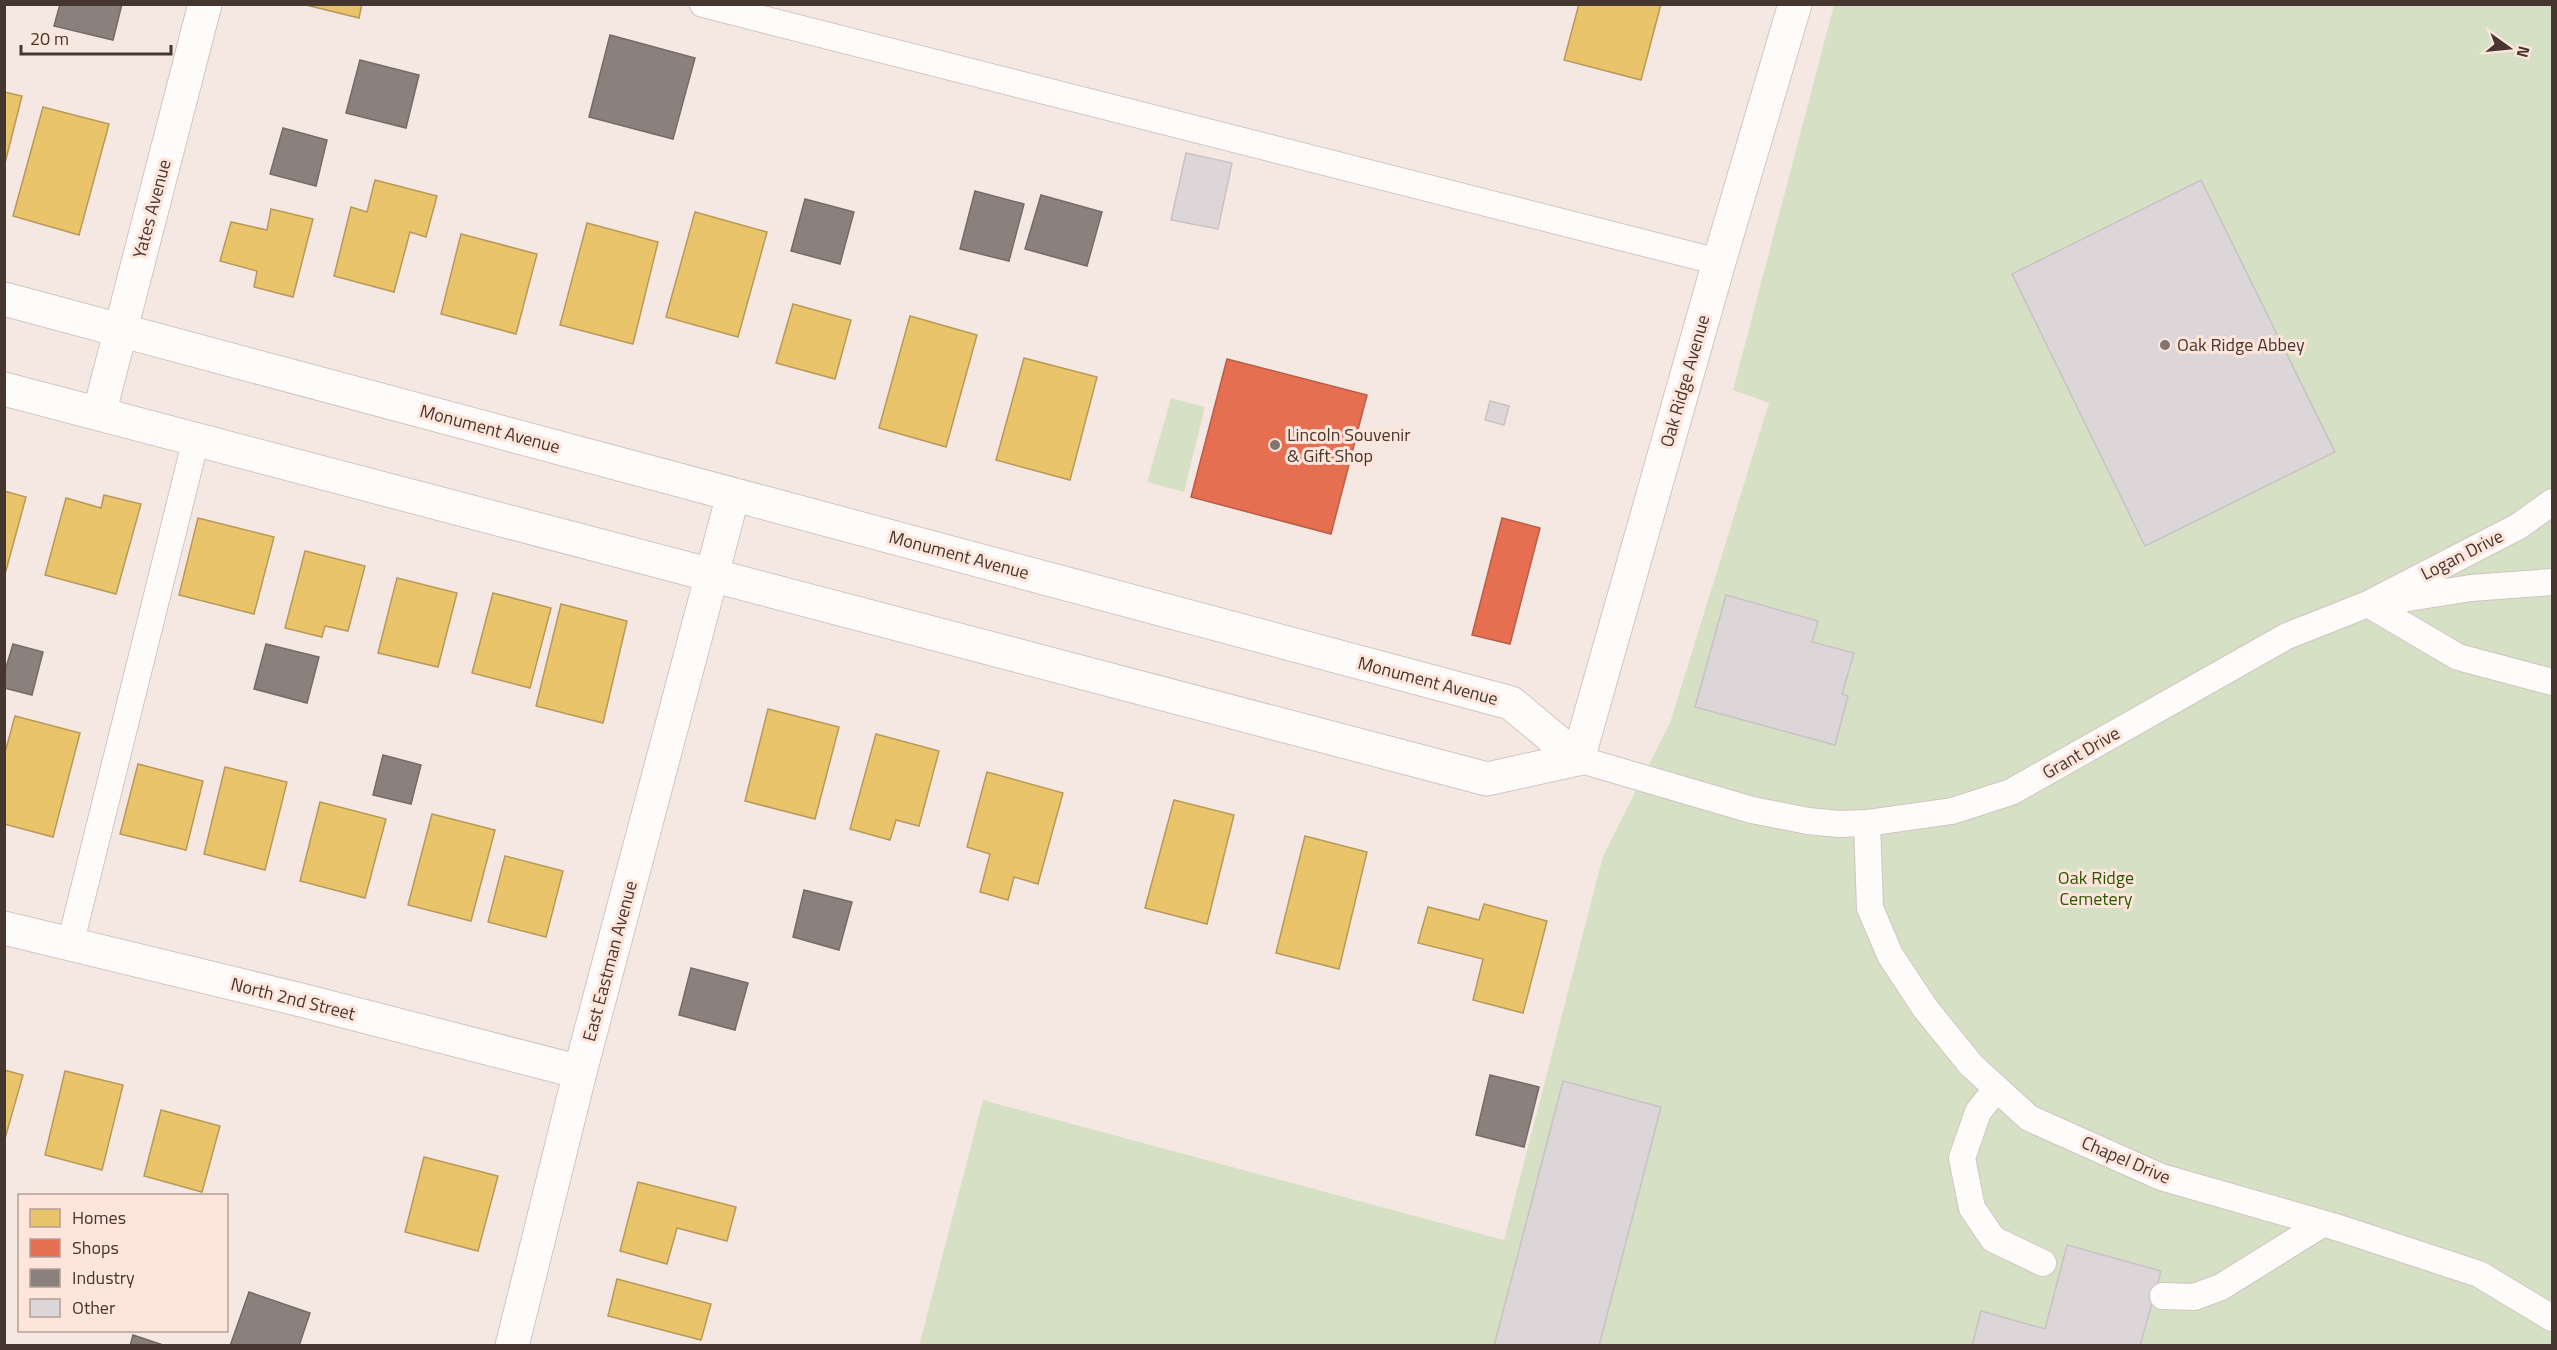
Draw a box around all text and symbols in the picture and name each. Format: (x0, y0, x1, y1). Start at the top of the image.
scale bar (21, 18, 171, 56)
north arrow (2479, 18, 2539, 78)
text: 20 m (30, 25, 69, 52)
text: N (2510, 43, 2537, 60)
street label: Yates Avenue (125, 156, 178, 261)
street label: Oak Ridge Avenue (1653, 311, 1716, 450)
place label: Oak Ridge Abbey (2177, 331, 2305, 358)
marker: Oak Ridge Abbey (2158, 338, 2172, 352)
street label: Monument Avenue (417, 397, 563, 460)
place label: Lincoln Souvenir & Gift Shop (1287, 421, 1411, 469)
marker: Lincoln Souvenir & Gift Shop (1268, 438, 1282, 452)
street label: Logan Drive (2416, 522, 2508, 587)
street label: Monument Avenue (886, 523, 1032, 586)
street label: Monument Avenue (1355, 649, 1501, 712)
street label: Grant Drive (2037, 719, 2125, 786)
park label: Oak Ridge Cemetery (2058, 864, 2134, 912)
street label: East Eastman Avenue (575, 878, 644, 1044)
street label: North 2nd Street (228, 970, 359, 1027)
street label: Chapel Drive (2077, 1129, 2175, 1190)
legend (18, 1194, 228, 1332)
text: Homes (72, 1204, 126, 1231)
text: Shops (72, 1234, 119, 1261)
text: Industry (72, 1264, 135, 1291)
text: Other (72, 1294, 115, 1321)

